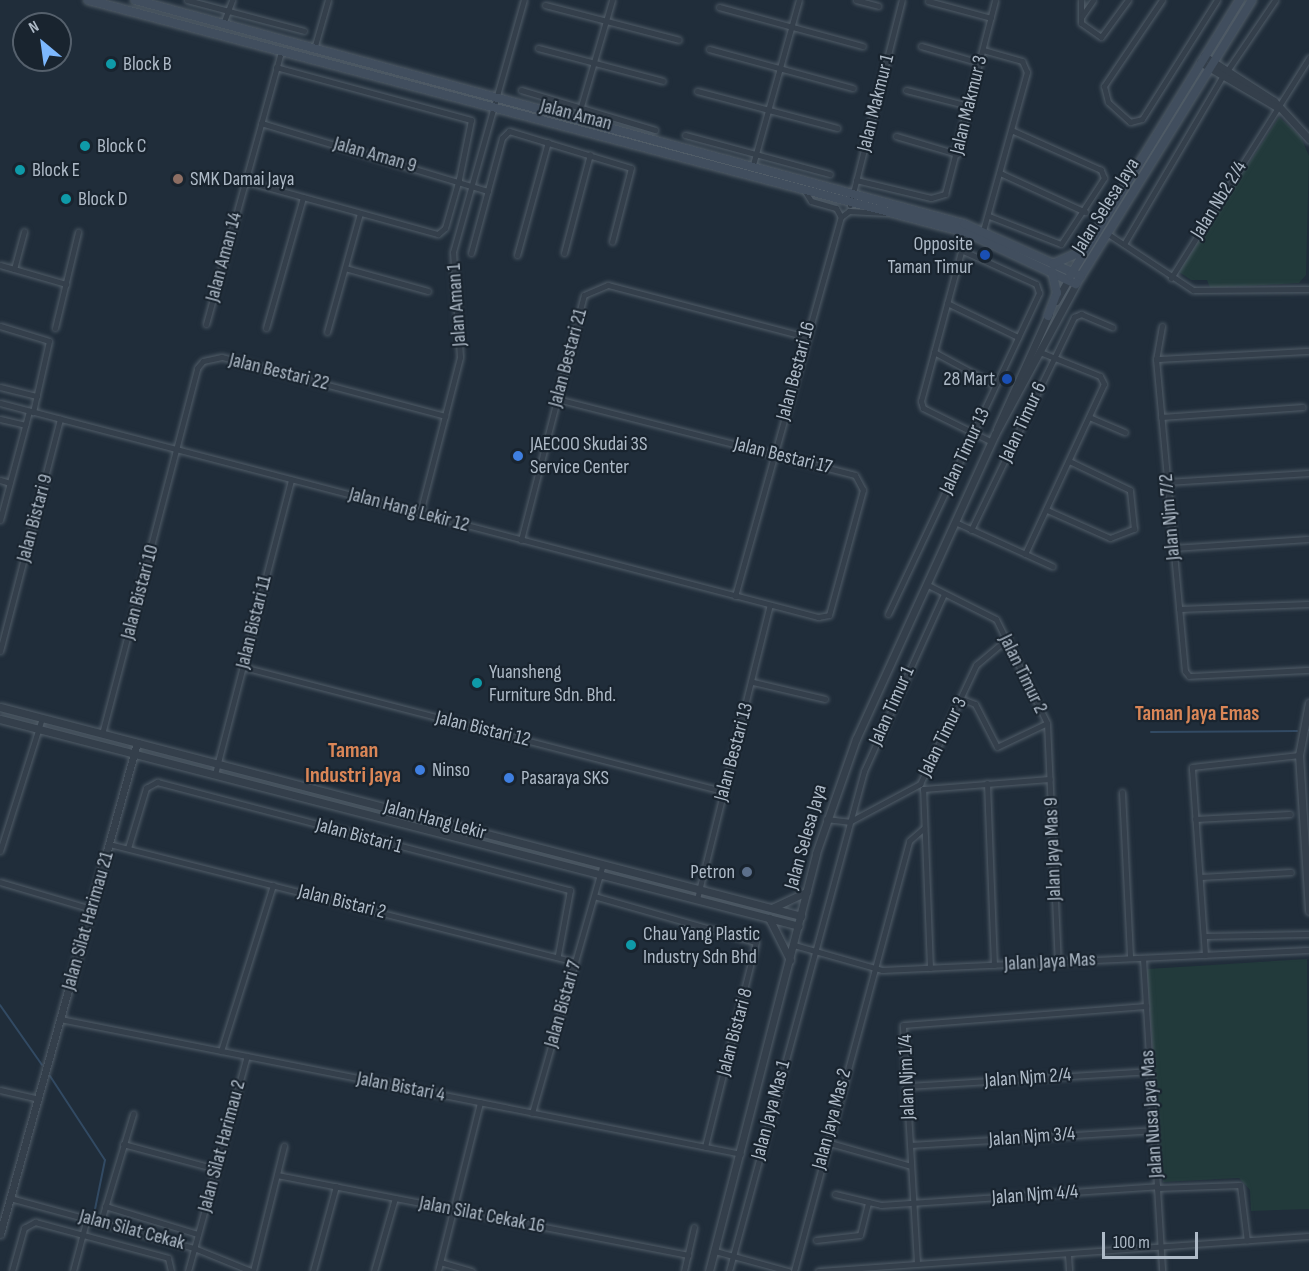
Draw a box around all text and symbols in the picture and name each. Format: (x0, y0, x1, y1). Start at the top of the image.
north arrow (12, 12, 72, 72)
text: N (26, 17, 42, 38)
place label: Block B (123, 52, 172, 76)
street label: Jalan Makmur 1 (852, 52, 900, 154)
street label: Jalan Makmur 3 (945, 53, 993, 157)
marker: Block B (104, 57, 118, 71)
street label: Jalan Aman (538, 94, 614, 136)
street label: Jalan Aman 9 (331, 132, 419, 178)
place label: Block C (97, 134, 146, 158)
marker: Block C (78, 139, 92, 153)
street label: Jalan Selesa Jaya (1067, 154, 1145, 258)
street label: Jalan Nb2 2/4 (1186, 157, 1252, 243)
place label: Block E (32, 158, 80, 182)
marker: Block E (13, 163, 27, 177)
place label: SMK Damai Jaya (190, 167, 294, 191)
marker: SMK Damai Jaya (171, 172, 185, 186)
place label: Block D (78, 187, 128, 211)
marker: Block D (59, 192, 73, 206)
street label: Jalan Aman 14 (201, 210, 247, 304)
place label: Opposite Taman Timur (887, 232, 973, 279)
marker: Opposite Taman Timur (978, 248, 992, 262)
street label: Jalan Aman 1 (442, 263, 472, 347)
street label: Jalan Bestari 21 (543, 306, 593, 410)
street label: Jalan Bestari 16 (771, 319, 821, 423)
street label: Jalan Bestari 22 (227, 348, 331, 396)
place label: 28 Mart (943, 367, 995, 391)
marker: 28 Mart (1000, 372, 1014, 386)
street label: Jalan Timur 6 (994, 378, 1052, 466)
street label: Jalan Timur 13 (935, 404, 995, 498)
place label: JAECOO Skudai 3S Service Center (530, 432, 648, 479)
street label: Jalan Bestari 17 (731, 432, 835, 480)
marker: JAECOO Skudai 3S Service Center (511, 449, 525, 463)
street label: Jalan Bistari 9 (12, 471, 58, 565)
street label: Jalan Njm 7/2 (1154, 473, 1186, 561)
street label: Jalan Hang Lekir 12 (346, 482, 472, 538)
street label: Jalan Bistari 10 (116, 542, 164, 642)
street label: Jalan Bistari 11 (231, 573, 277, 671)
street label: Jalan Timur 2 (994, 630, 1052, 718)
place label: Yuansheng Furniture Sdn. Bhd. (489, 660, 616, 707)
street label: Jalan Timur 1 (864, 663, 920, 749)
marker: Yuansheng Furniture Sdn. Bhd. (470, 676, 484, 690)
street label: Jalan Timur 3 (914, 693, 972, 781)
street label: Jalan Bestari 13 (709, 700, 759, 804)
district label: Taman Jaya Emas (1135, 701, 1259, 727)
street label: Jalan Bistari 12 (433, 706, 533, 752)
district label: Taman Industri Jaya (305, 737, 401, 788)
place label: Ninso (432, 758, 470, 782)
marker: Ninso (413, 763, 427, 777)
place label: Pasaraya SKS (521, 766, 609, 790)
marker: Pasaraya SKS (502, 771, 516, 785)
street label: Jalan Selesa Jaya (780, 782, 832, 892)
street label: Jalan Hang Lekir (381, 795, 489, 845)
street label: Jalan Jaya Mas 9 (1039, 797, 1067, 901)
street label: Jalan Bistari 1 (313, 813, 405, 859)
street label: Jalan Silat Harimau 21 (57, 849, 119, 993)
place label: Petron (690, 860, 735, 884)
marker: Petron (740, 865, 754, 879)
street label: Jalan Bistari 2 (296, 880, 388, 924)
place label: Chau Yang Plastic Industry Sdn Bhd (643, 922, 760, 969)
marker: Chau Yang Plastic Industry Sdn Bhd (624, 938, 638, 952)
street label: Jalan Jaya Mas (1004, 948, 1096, 976)
street label: Jalan Bistari 7 (539, 958, 587, 1050)
street label: Jalan Bistari 8 (712, 985, 758, 1079)
street label: Jalan Njm 1/4 (894, 1034, 920, 1120)
street label: Jalan Nusa Jaya Mas (1136, 1049, 1168, 1179)
street label: Jalan Jaya Mas 1 (746, 1058, 796, 1162)
street label: Jalan Njm 2/4 (984, 1063, 1072, 1093)
street label: Jalan Jaya Mas 2 (807, 1066, 857, 1172)
street label: Jalan Bistari 4 (355, 1067, 447, 1107)
street label: Jalan Silat Harimau 2 (193, 1077, 251, 1215)
street label: Jalan Njm 3/4 (988, 1122, 1076, 1152)
street label: Jalan Njm 4/4 (991, 1180, 1079, 1210)
street label: Jalan Silat Cekak 16 (417, 1191, 547, 1239)
street label: Jalan Silat Cekak (77, 1204, 187, 1256)
scale bar (1105, 1220, 1201, 1258)
text: 100 m (1113, 1232, 1150, 1253)

